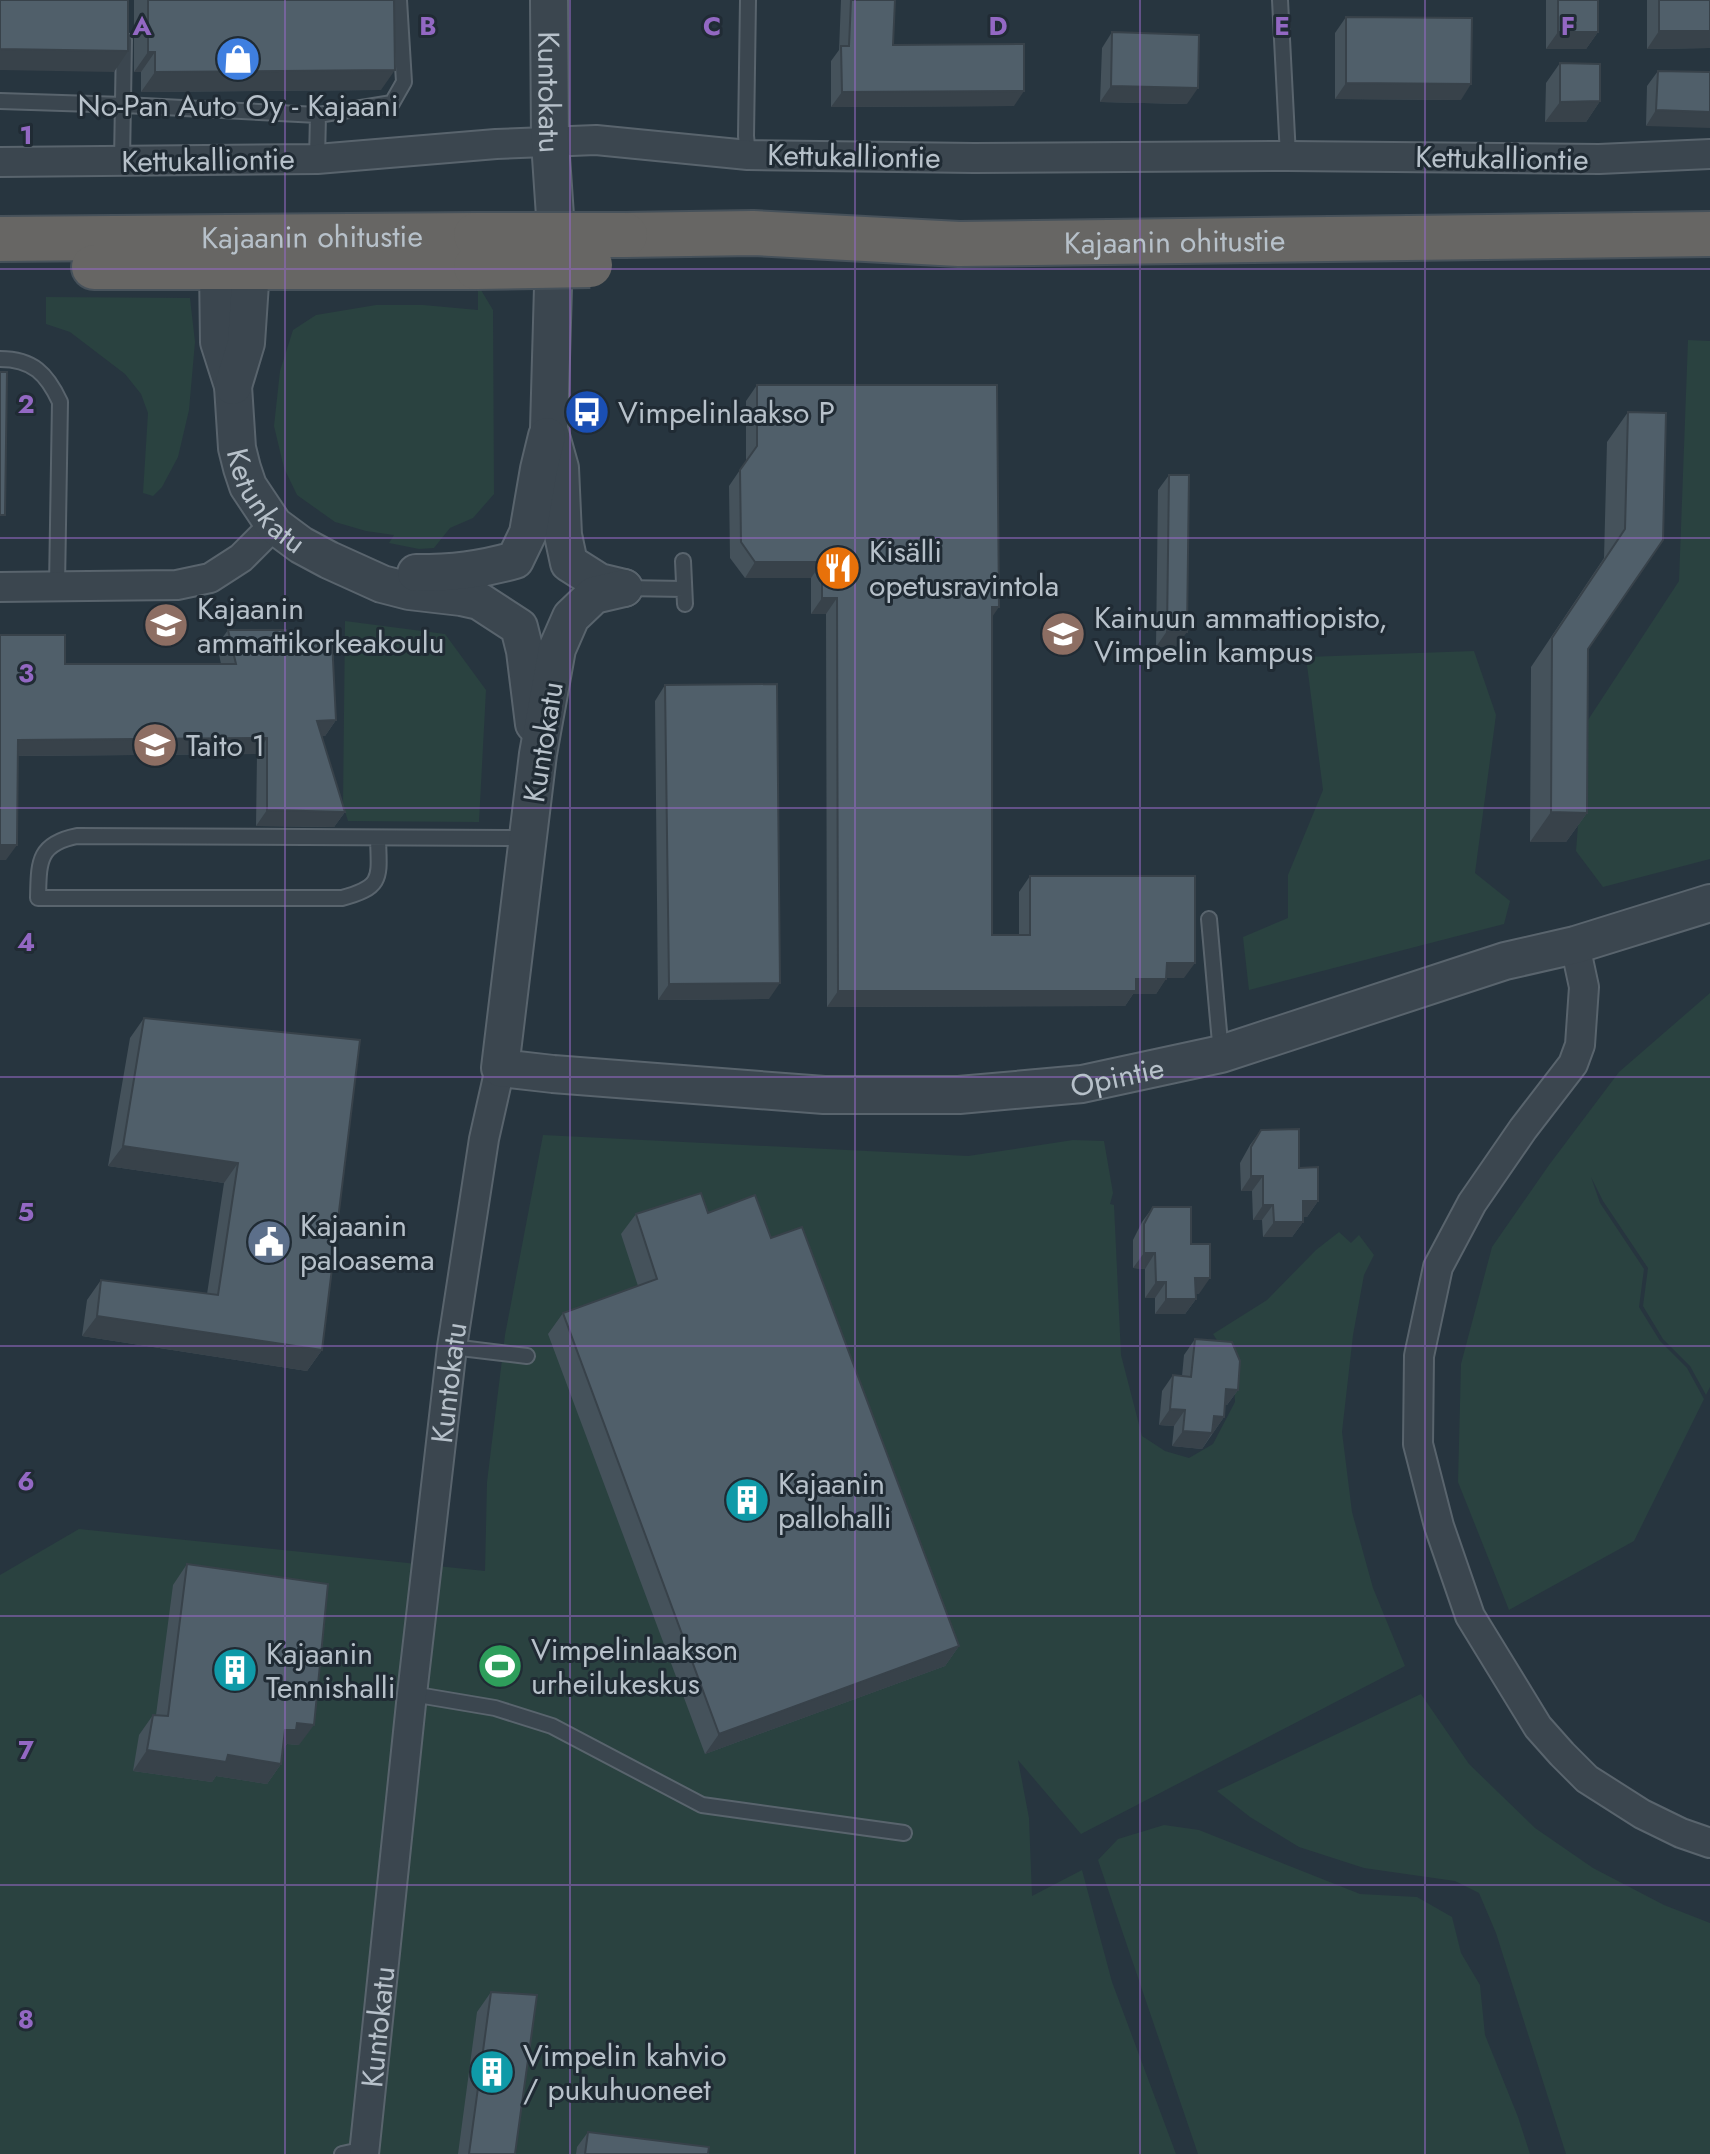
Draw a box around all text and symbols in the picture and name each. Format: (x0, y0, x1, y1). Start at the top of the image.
text: A (131, 7, 152, 45)
text: B (419, 7, 437, 45)
text: C (703, 7, 721, 45)
text: D (988, 7, 1008, 45)
text: E (1274, 7, 1290, 45)
text: F (1561, 7, 1575, 45)
street label: Kuntokatu (528, 31, 572, 154)
shop icon: No-Pan Auto Oy - Kajaani (214, 35, 262, 83)
place label: No-Pan Auto Oy - Kajaani (77, 84, 399, 127)
text: 1 (19, 116, 33, 154)
street label: Kettukalliontie (767, 133, 941, 179)
street label: Kettukalliontie (1415, 135, 1589, 181)
street label: Kettukalliontie (121, 137, 295, 183)
street label: Kajaanin ohitustie (201, 214, 423, 259)
street label: Kajaanin ohitustie (1064, 218, 1286, 264)
text: 2 (17, 385, 35, 423)
bus stop icon: Vimpelinlaakso P (563, 388, 611, 436)
place label: Vimpelinlaakso P (618, 391, 835, 434)
street label: Ketunkatu (216, 444, 315, 563)
place label: Kisälli opetusravintola (869, 530, 1059, 607)
restaurant icon: Kisälli opetusravintola (814, 544, 862, 592)
place label: Kajaanin ammattikorkeakoulu (197, 587, 444, 664)
place label: Kainuun ammattiopisto, Vimpelin kampus (1094, 596, 1388, 673)
school or university icon: Kajaanin ammattikorkeakoulu (142, 601, 190, 649)
school or university icon: Kainuun ammattiopisto, Vimpelin kampus (1039, 610, 1087, 658)
text: 3 (18, 654, 34, 692)
street label: Kuntokatu (512, 679, 574, 805)
school or university icon: Taito 1 (131, 721, 179, 769)
place label: Taito 1 (186, 724, 265, 767)
text: 4 (17, 923, 35, 961)
street label: Opintie (1066, 1045, 1168, 1107)
text: 5 (18, 1193, 34, 1231)
place label: Kajaanin paloasema (300, 1204, 435, 1281)
public building icon: Kajaanin paloasema (245, 1218, 293, 1266)
street label: Kuntokatu (420, 1319, 477, 1445)
text: 6 (17, 1462, 35, 1500)
place label: Kajaanin pallohalli (778, 1462, 892, 1539)
building icon: Kajaanin pallohalli (723, 1476, 771, 1524)
place label: Vimpelinlaakson urheilukeskus (531, 1628, 738, 1705)
place label: Kajaanin Tennishalli (266, 1632, 396, 1709)
sports icon: Vimpelinlaakson urheilukeskus (476, 1642, 524, 1690)
building icon: Kajaanin Tennishalli (211, 1646, 259, 1694)
text: 7 (18, 1731, 34, 1769)
street label: Kuntokatu (350, 1964, 405, 2089)
text: 8 (18, 2000, 34, 2038)
place label: Vimpelin kahvio / pukuhuoneet (523, 2034, 727, 2111)
building icon: Vimpelin kahvio / pukuhuoneet (468, 2048, 516, 2096)

